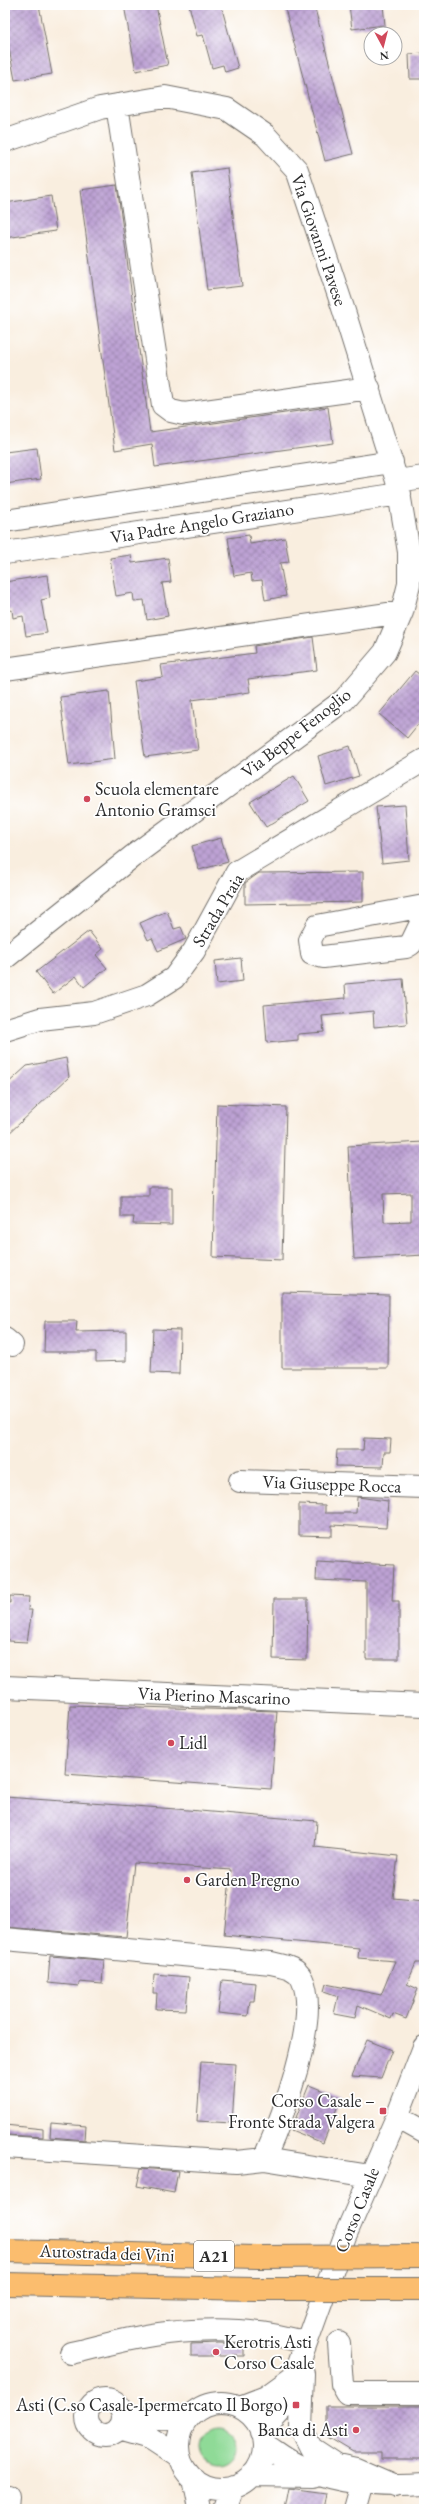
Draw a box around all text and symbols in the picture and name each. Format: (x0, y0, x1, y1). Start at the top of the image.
north arrow (363, 26, 403, 66)
text: N (379, 48, 389, 63)
street label: Via Giovanni Pavese (286, 171, 353, 309)
street label: Via Padre Angelo Graziano (109, 497, 295, 548)
street label: Via Beppe Fenoglio (236, 682, 355, 783)
place label: Scuola elementare Antonio Gramsci (94, 777, 219, 821)
marker: Scuola elementare Antonio Gramsci (82, 794, 92, 804)
street label: Strada Praia (187, 868, 249, 951)
street label: Via Giuseppe Rocca (262, 1470, 403, 1497)
street label: Via Pierino Mascarino (137, 1681, 291, 1710)
place label: Lidl (179, 1731, 207, 1754)
marker: Lidl (166, 1738, 176, 1748)
place label: Garden Pregno (195, 1868, 300, 1891)
marker: Garden Pregno (182, 1875, 192, 1885)
place label: Corso Casale – Fronte Strada Valgera (228, 2089, 376, 2133)
marker: Corso Casale – Fronte Strada Valgera (378, 2106, 388, 2116)
street label: Corso Casale (329, 2164, 384, 2256)
street label: Autostrada dei Vini (38, 2239, 176, 2266)
road number: A21 (194, 2241, 234, 2271)
place label: Kerotris Asti Corso Casale (224, 2330, 314, 2374)
marker: Kerotris Asti Corso Casale (211, 2347, 221, 2357)
place label: Asti (C.so Casale-Ipermercato Il Borgo) (15, 2393, 288, 2416)
marker: Asti (C.so Casale-Ipermercato Il Borgo) (291, 2400, 301, 2410)
place label: Banca di Asti (257, 2418, 349, 2441)
marker: Banca di Asti (351, 2425, 361, 2435)

